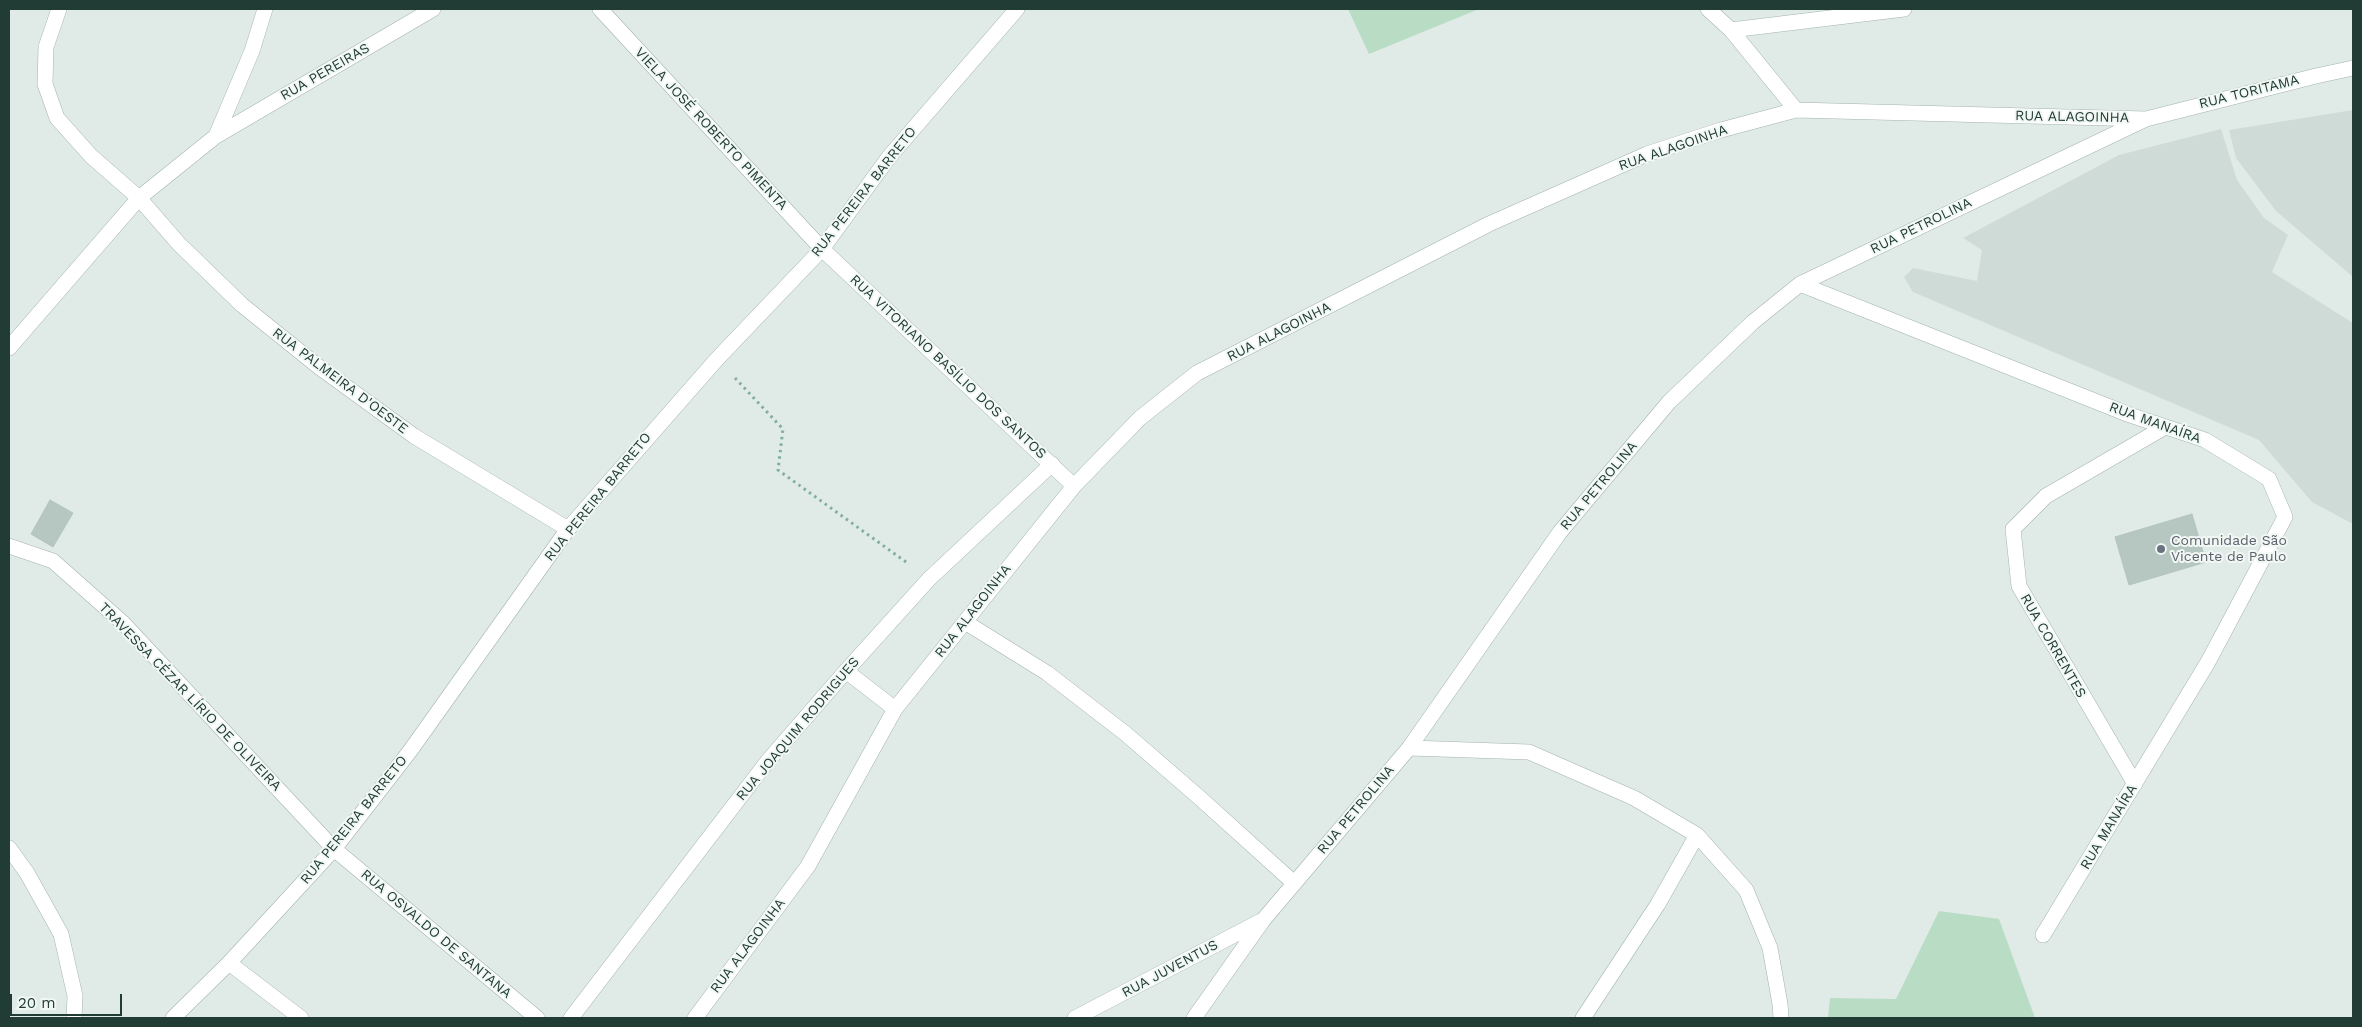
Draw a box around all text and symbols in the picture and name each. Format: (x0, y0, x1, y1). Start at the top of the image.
street label: RUA PEREIRAS (277, 40, 373, 104)
street label: VIELA JOSÉ ROBERTO PIMENTA (631, 44, 791, 214)
street label: RUA TORITAMA (2197, 71, 2301, 113)
street label: RUA ALAGOINHA (2015, 108, 2129, 126)
street label: RUA ALAGOINHA (1616, 121, 1730, 175)
street label: RUA PEREIRA BARRETO (808, 124, 920, 260)
street label: RUA PETROLINA (1868, 194, 1974, 258)
street label: RUA VITORIANO BASÍLIO DOS SANTOS (846, 271, 1050, 463)
street label: RUA ALAGOINHA (1224, 299, 1334, 365)
street label: RUA PALMEIRA D'OESTE (269, 325, 411, 437)
street label: RUA MANAÍRA (2107, 399, 2203, 447)
street label: RUA PEREIRA BARRETO (541, 429, 655, 565)
street label: RUA PETROLINA (1557, 438, 1641, 534)
place label: Comunidade São Vicente de Paulo (2171, 533, 2287, 566)
marker: Comunidade São Vicente de Paulo (2155, 543, 2167, 555)
street label: RUA ALAGOINHA (931, 561, 1015, 661)
street label: RUA CORRENTES (2016, 591, 2090, 701)
street label: TRAVESSA CÉZAR LÍRIO DE OLIVEIRA (95, 599, 285, 795)
street label: RUA JOAQUIM RODRIGUES (733, 654, 863, 804)
street label: RUA PEREIRA BARRETO (297, 752, 411, 888)
street label: RUA PETROLINA (1314, 762, 1398, 858)
street label: RUA MANAÍRA (2077, 781, 2141, 873)
street label: RUA OSVALDO DE SANTANA (357, 866, 515, 1002)
street label: RUA ALAGOINHA (707, 895, 789, 997)
street label: RUA JUVENTUS (1119, 937, 1221, 1001)
scale bar (12, 984, 125, 1016)
text: 20 m (18, 994, 56, 1012)

